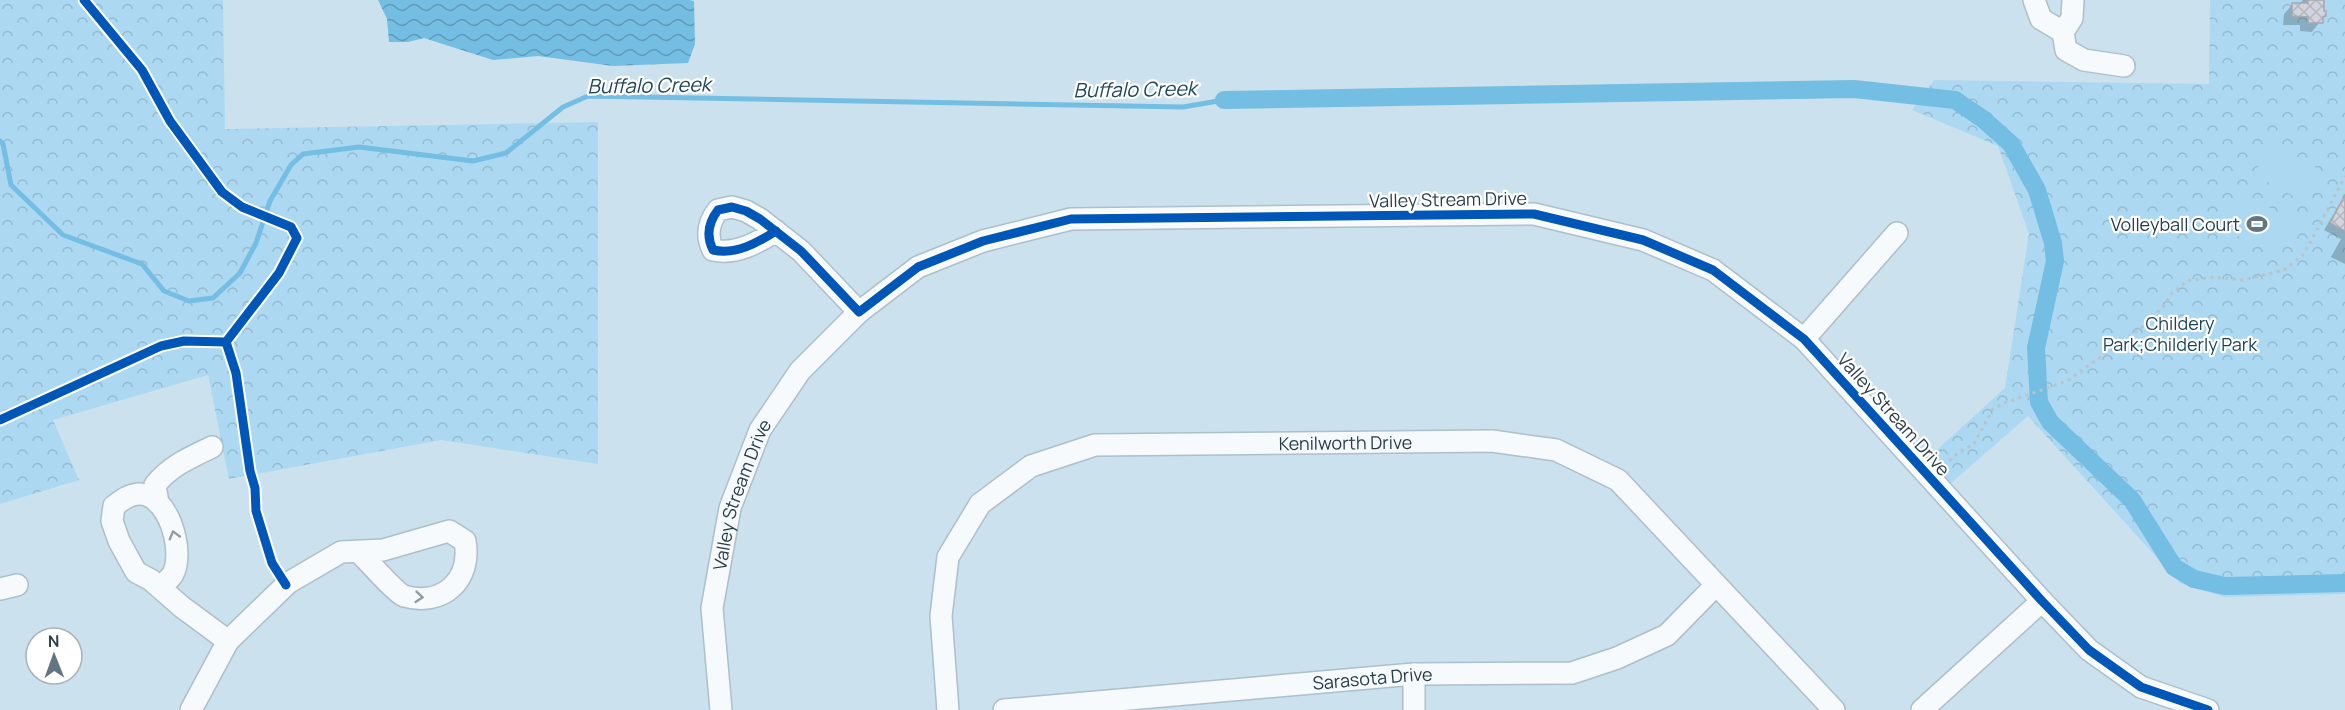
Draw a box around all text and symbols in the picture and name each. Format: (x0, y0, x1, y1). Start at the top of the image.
water label: Buffalo Creek (587, 70, 714, 100)
water label: Buffalo Creek (1073, 74, 1200, 104)
street label: Valley Stream Drive (1369, 186, 1527, 212)
place label: Volleyball Court (2111, 212, 2240, 236)
sports icon: Volleyball Court (2245, 212, 2269, 236)
park label: Childery Park;Childerly Park (2103, 311, 2258, 356)
street label: Valley Stream Drive (1832, 347, 1956, 481)
street label: Valley Stream Drive (707, 414, 776, 572)
street label: Kenilworth Drive (1279, 430, 1412, 455)
one-way arrow (169, 530, 181, 541)
one-way arrow (414, 590, 423, 603)
north arrow (24, 626, 84, 686)
text: N (48, 630, 60, 652)
street label: Sarasota Drive (1312, 662, 1433, 695)

